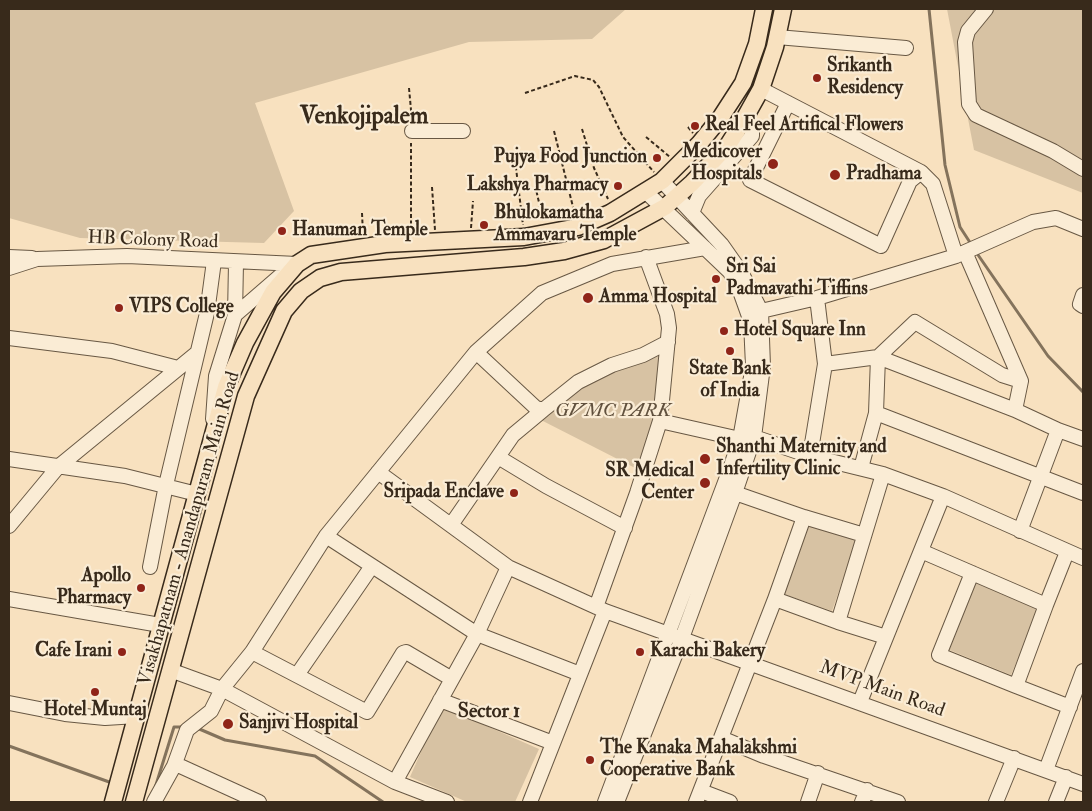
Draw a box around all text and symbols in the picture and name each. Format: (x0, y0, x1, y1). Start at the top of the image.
place label: Srikanth Residency (827, 56, 903, 100)
marker: Srikanth Residency (811, 72, 823, 84)
district label: Venkojipalem (300, 104, 428, 132)
place label: Real Feel Artifical Flowers (705, 115, 903, 137)
marker: Real Feel Artifical Flowers (689, 120, 701, 132)
place label: Medicover Hospitals (682, 142, 762, 186)
place label: Pujya Food Junction (494, 147, 647, 169)
marker: Pujya Food Junction (651, 152, 663, 164)
marker: Medicover Hospitals (766, 157, 780, 171)
place label: Pradhama (846, 164, 922, 186)
marker: Pradhama (828, 168, 842, 182)
place label: Lakshya Pharmacy (467, 175, 608, 197)
marker: Lakshya Pharmacy (612, 180, 624, 192)
place label: Bhulokamatha Ammavaru Temple (494, 203, 636, 247)
marker: Bhulokamatha Ammavaru Temple (478, 219, 490, 231)
place label: Hanuman Temple (292, 220, 428, 242)
marker: Hanuman Temple (276, 225, 288, 237)
street label: HB Colony Road (87, 227, 219, 255)
place label: Sri Sai Padmavathi Tiffins (726, 257, 868, 301)
marker: Sri Sai Padmavathi Tiffins (710, 273, 722, 285)
place label: Amma Hospital (599, 287, 717, 309)
marker: Amma Hospital (581, 291, 595, 305)
place label: VIPS College (129, 297, 234, 319)
marker: VIPS College (113, 302, 125, 314)
place label: Hotel Square Inn (734, 320, 866, 342)
marker: Hotel Square Inn (718, 325, 730, 337)
marker: State Bank of India (724, 345, 736, 357)
place label: State Bank of India (689, 359, 771, 403)
street label: Visakhapatnam - Anandapuram Main Road (134, 369, 246, 689)
park label: GVMC PARK (555, 401, 671, 423)
place label: Shanthi Maternity and Infertility Clinic (716, 437, 887, 481)
marker: Shanthi Maternity and Infertility Clinic (698, 452, 712, 466)
place label: SR Medical Center (605, 461, 694, 505)
marker: SR Medical Center (698, 476, 712, 490)
place label: Sripada Enclave (383, 482, 504, 504)
marker: Sripada Enclave (508, 487, 520, 499)
place label: Apollo Pharmacy (56, 566, 131, 610)
marker: Apollo Pharmacy (135, 582, 147, 594)
place label: Cafe Irani (35, 641, 112, 663)
place label: Karachi Bakery (650, 641, 765, 663)
marker: Cafe Irani (116, 646, 128, 658)
marker: Karachi Bakery (634, 646, 646, 658)
street label: MVP Main Road (816, 657, 948, 723)
marker: Hotel Muntaj (89, 686, 101, 698)
place label: Hotel Muntaj (43, 700, 147, 722)
district label: Sector 1 (458, 701, 520, 725)
place label: Sanjivi Hospital (239, 713, 358, 735)
marker: Sanjivi Hospital (221, 717, 235, 731)
place label: The Kanaka Mahalakshmi Cooperative Bank (600, 738, 797, 782)
marker: The Kanaka Mahalakshmi Cooperative Bank (584, 754, 596, 766)

